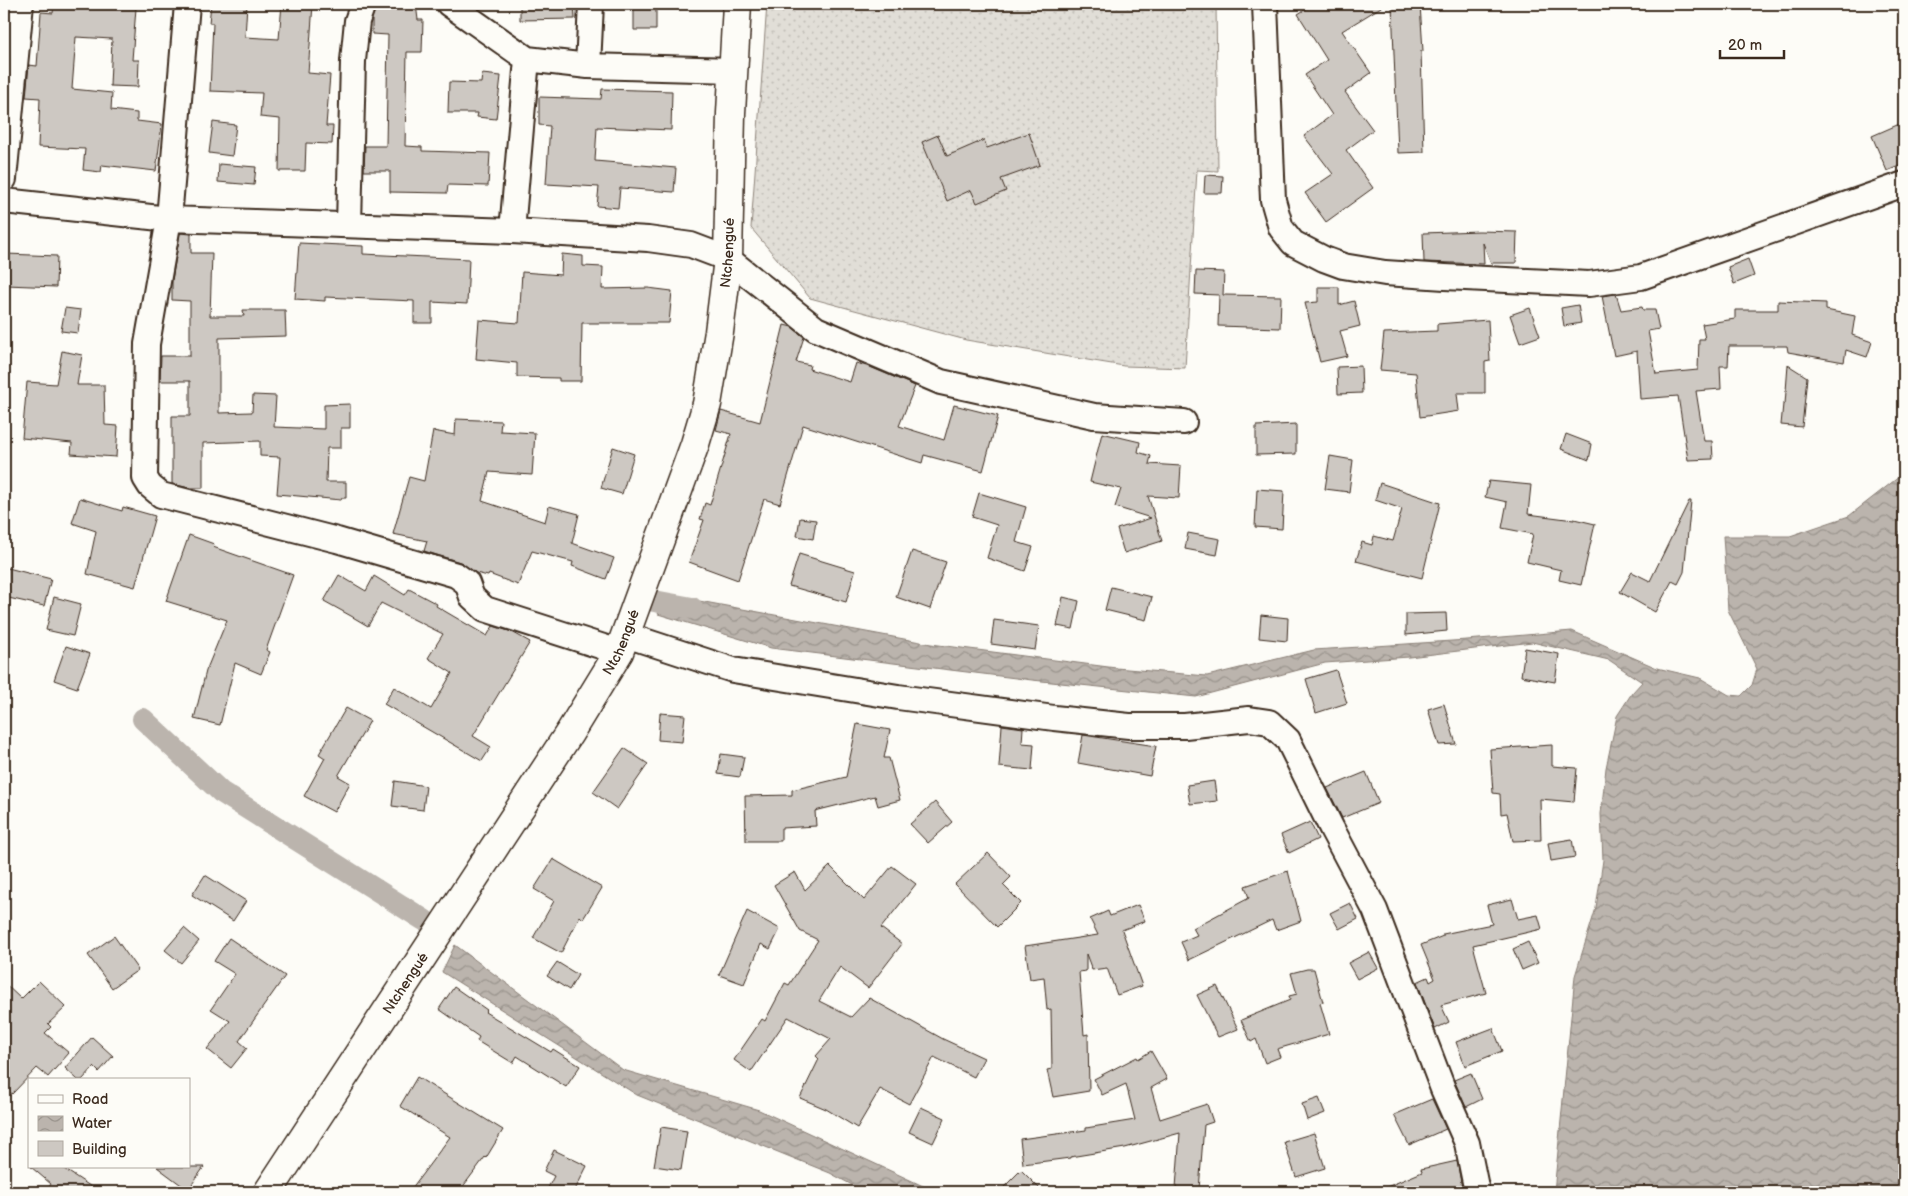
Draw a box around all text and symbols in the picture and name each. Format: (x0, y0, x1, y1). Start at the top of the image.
scale bar (1720, 28, 1784, 60)
text: 20 m (1728, 36, 1762, 55)
street label: Ntchengué (716, 217, 737, 289)
street label: Ntchengué (599, 606, 643, 678)
street label: Ntchengué (379, 949, 432, 1017)
legend (28, 1078, 190, 1168)
text: Road (72, 1090, 108, 1109)
text: Water (72, 1114, 112, 1133)
text: Building (72, 1140, 127, 1159)

